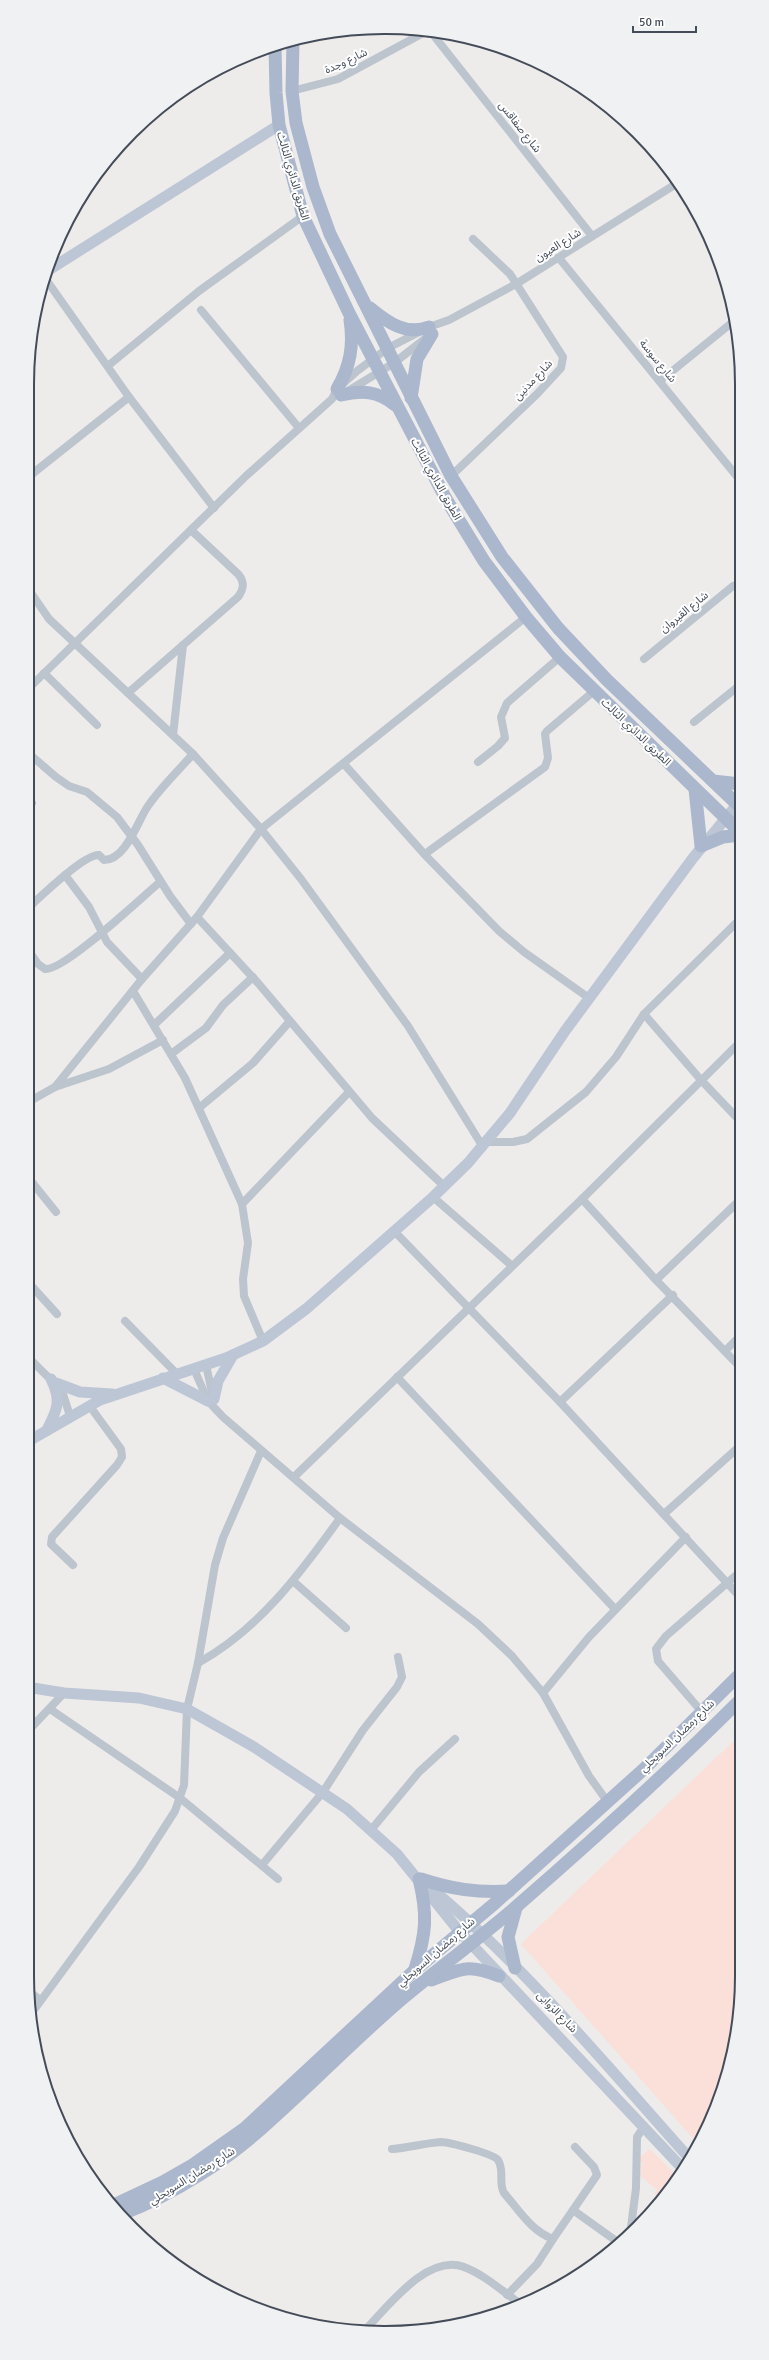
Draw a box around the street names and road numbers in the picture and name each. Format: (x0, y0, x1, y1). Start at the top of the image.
street label: شارع وجدة (323, 45, 370, 77)
street label: شارع صفاقس (495, 99, 544, 156)
street label: الطريق الدائري الثالث (272, 130, 312, 223)
street label: شارع العيون (533, 226, 584, 265)
street label: شارع سوسة (636, 337, 680, 386)
street label: شارع مدنين (511, 357, 556, 404)
street label: الطريق الدائري الثالث (406, 436, 464, 523)
street label: شارع القيروان (657, 588, 712, 636)
street label: الطريق الدائري الثالث (597, 696, 673, 770)
street label: شارع رمضان السويحلي (637, 1697, 719, 1777)
street label: شارع رمضان السويحلي (395, 1915, 479, 1991)
street label: شارع الزوابى (533, 1989, 580, 2036)
street label: شارع رمضان السويحلي (147, 2144, 239, 2210)

